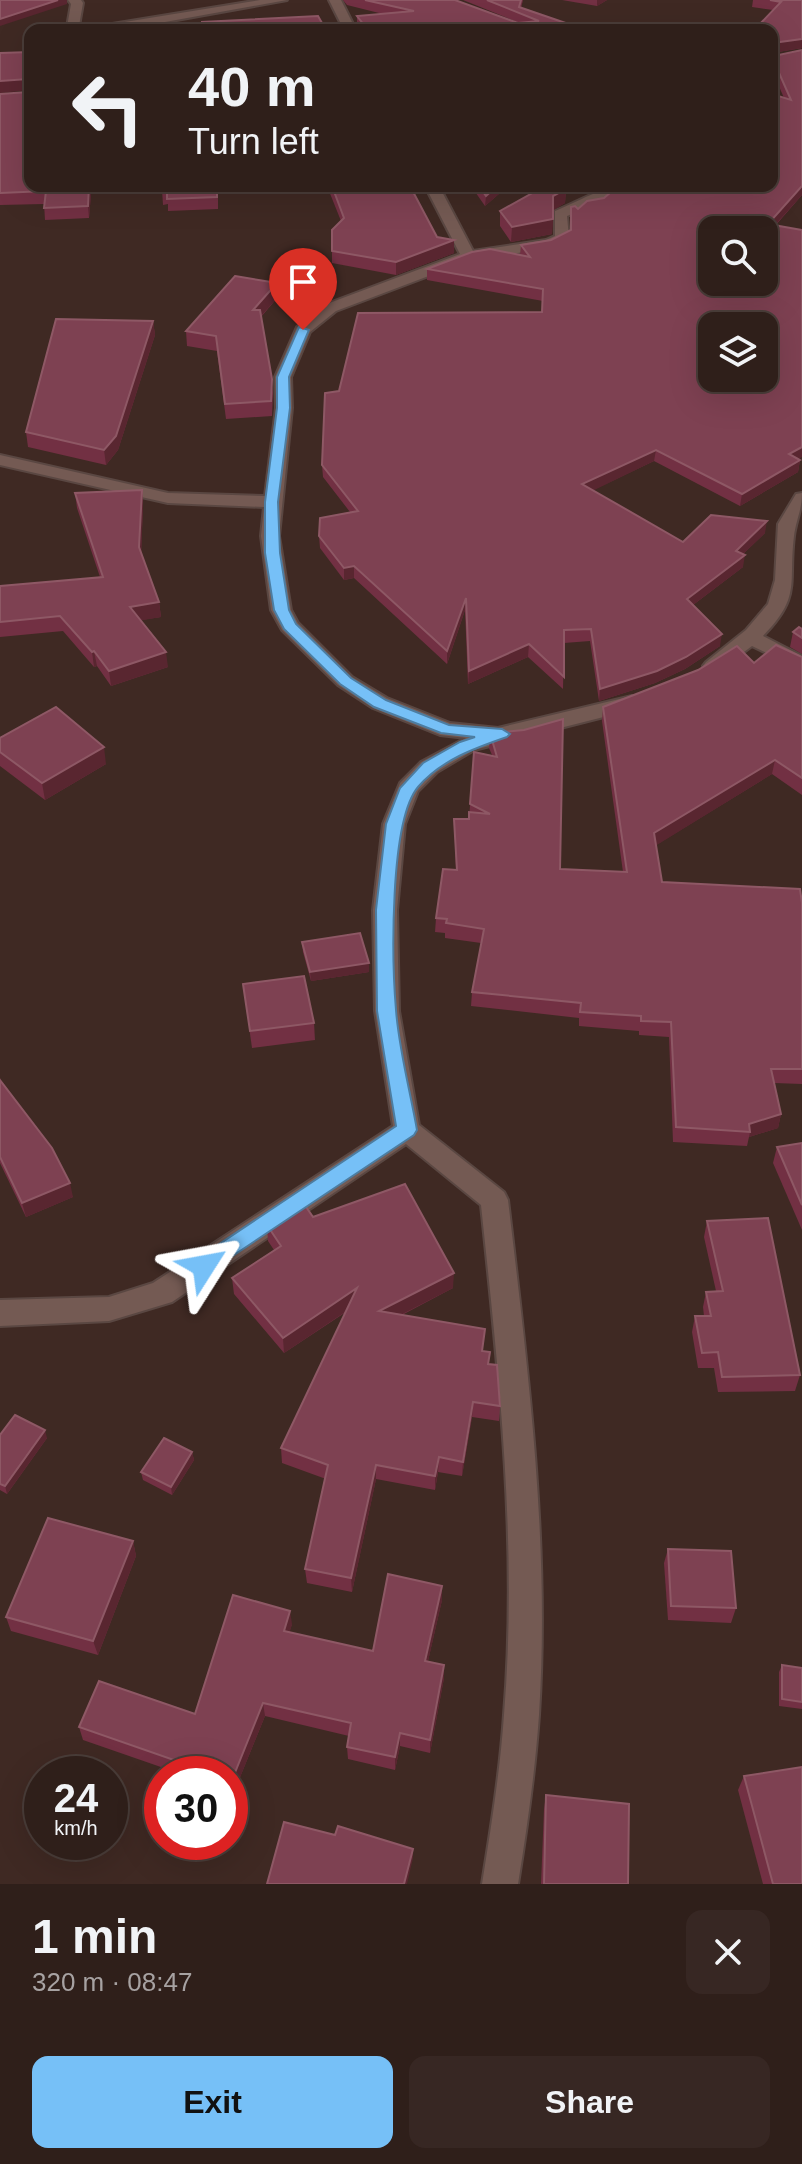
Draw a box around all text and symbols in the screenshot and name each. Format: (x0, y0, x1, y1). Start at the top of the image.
text: 40 m (188, 55, 316, 118)
icon: left (56, 56, 160, 160)
text: Turn left (188, 121, 319, 162)
map controls (698, 216, 778, 392)
button: search (698, 216, 778, 296)
pin (269, 248, 337, 330)
icon: arrive (281, 260, 325, 304)
button: layers (698, 312, 778, 392)
position arrow (162, 1224, 246, 1308)
speed limit sign: 30 (144, 1756, 248, 1860)
text: 24 (54, 1776, 98, 1820)
text: km/h (54, 1817, 98, 1839)
text: 1 min (32, 1910, 157, 1963)
button: close (686, 1910, 770, 1994)
text: 320 m · 08:47 (32, 1967, 192, 1997)
button: Exit (32, 2056, 393, 2148)
button: Share (409, 2056, 770, 2148)

